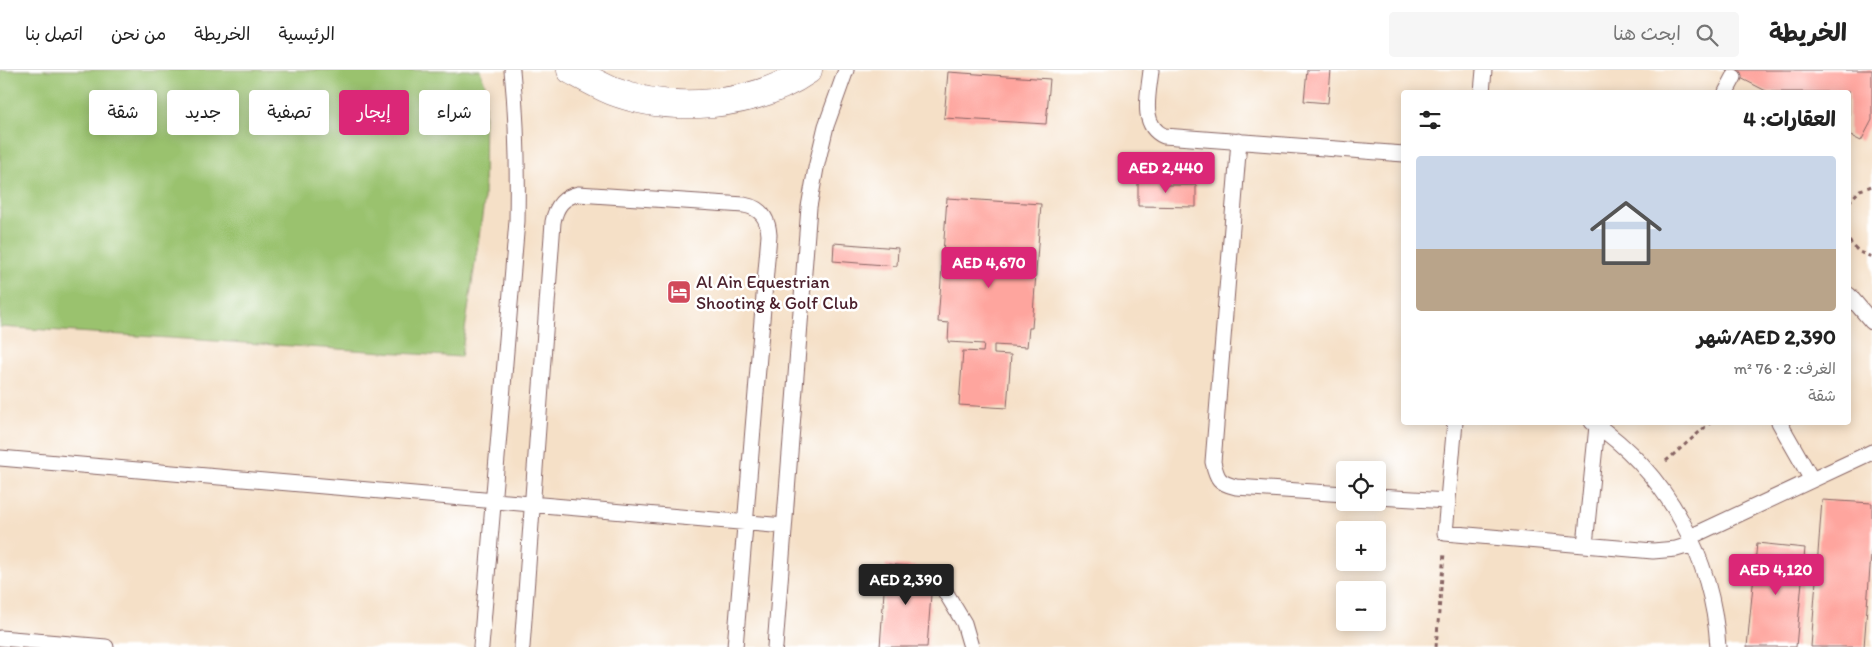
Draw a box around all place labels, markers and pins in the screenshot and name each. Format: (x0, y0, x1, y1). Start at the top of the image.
pin: AED 2,440 (1109, 152, 1223, 194)
pin: AED 4,670 (932, 246, 1046, 289)
place label: Al Ain Equestrian Shooting & Golf Club (696, 271, 858, 314)
hotel icon: Al Ain Equestrian Shooting & Golf Club (666, 279, 692, 305)
pin: AED 4,120 (1719, 554, 1833, 596)
pin: AED 2,390 (849, 564, 963, 606)

